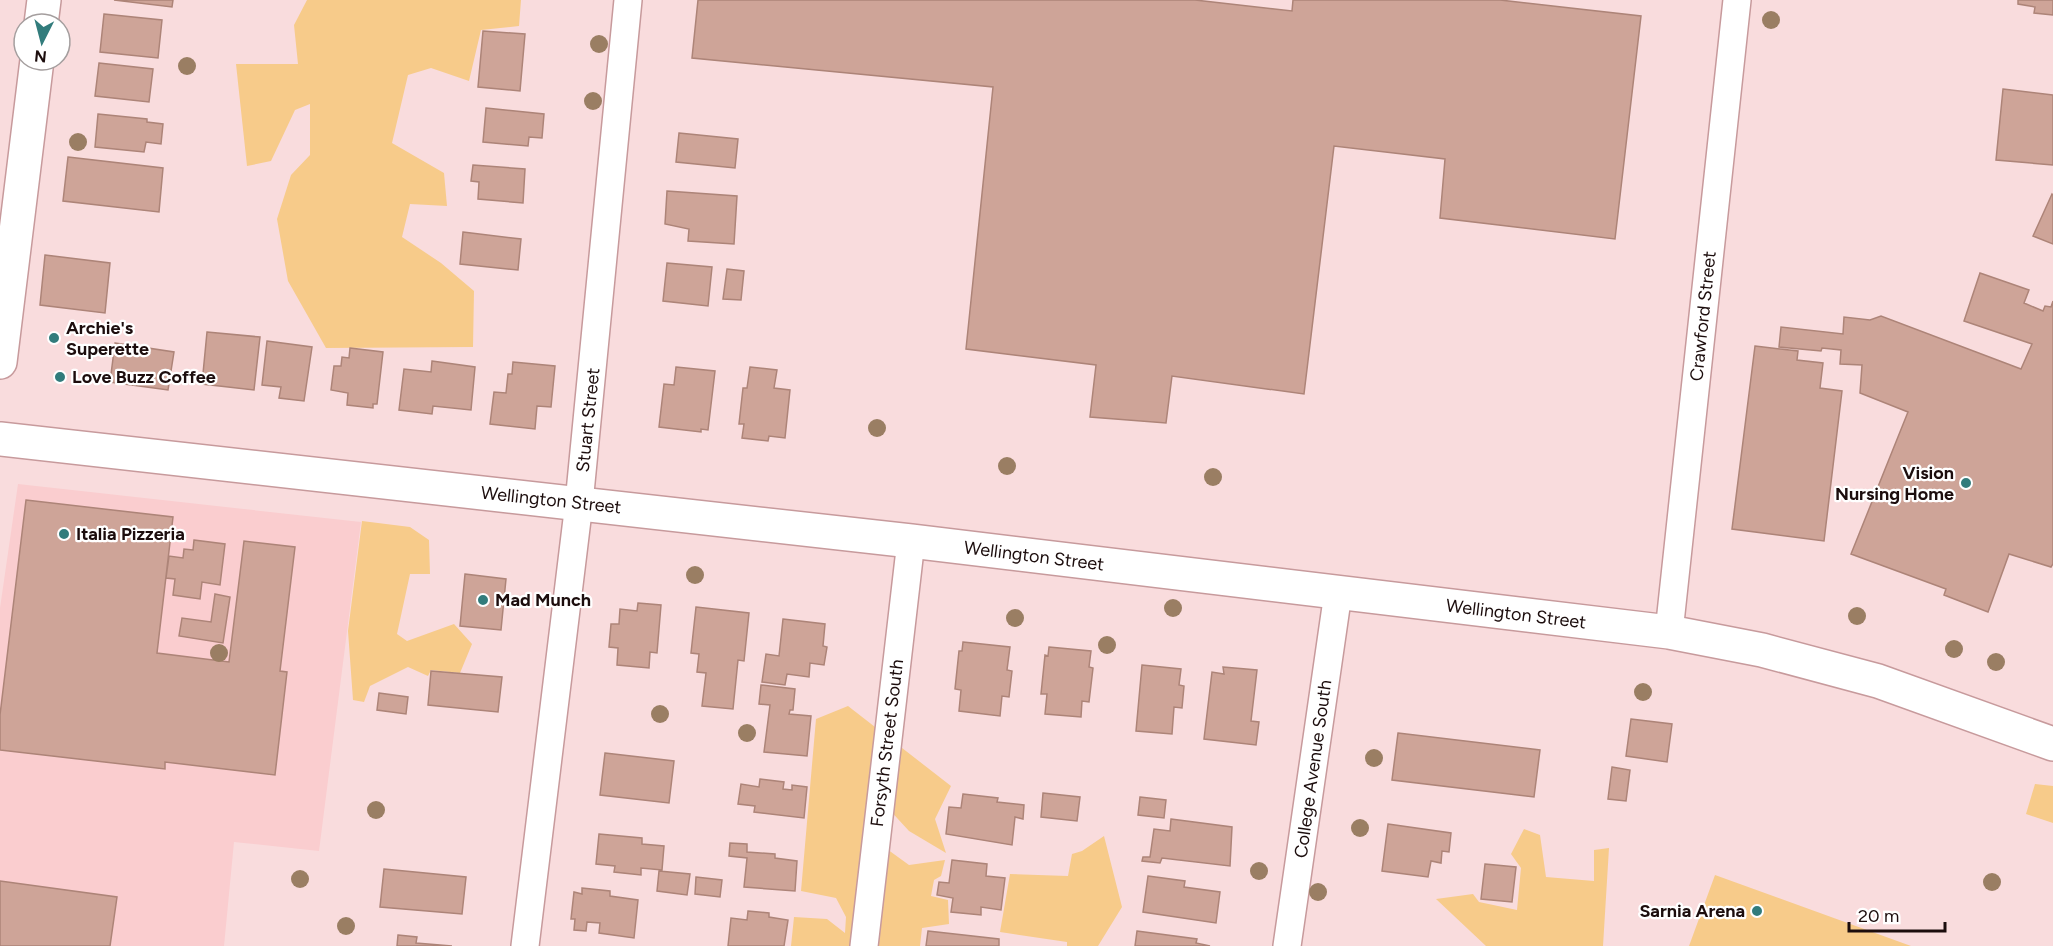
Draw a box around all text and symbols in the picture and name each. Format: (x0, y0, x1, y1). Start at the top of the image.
north arrow (12, 12, 72, 72)
text: N (33, 46, 48, 67)
street label: Crawford Street (1685, 250, 1721, 382)
place label: Archie's Superette (66, 317, 149, 360)
marker: Archie's Superette (47, 331, 61, 345)
place label: Love Buzz Coffee (72, 366, 216, 388)
street label: Stuart Street (572, 367, 604, 473)
marker: Love Buzz Coffee (53, 370, 67, 384)
place label: Vision Nursing Home (1835, 462, 1954, 505)
marker: Vision Nursing Home (1959, 476, 1973, 490)
street label: Wellington Street (480, 482, 623, 518)
place label: Italia Pizzeria (76, 523, 185, 545)
marker: Italia Pizzeria (57, 527, 71, 541)
street label: Wellington Street (963, 536, 1106, 576)
place label: Mad Munch (495, 589, 591, 611)
marker: Mad Munch (476, 593, 490, 607)
street label: Wellington Street (1445, 594, 1588, 634)
street label: Forsyth Street South (866, 658, 908, 828)
street label: College Avenue South (1290, 678, 1336, 860)
scale bar (1849, 895, 1945, 933)
place label: Sarnia Arena (1639, 900, 1745, 922)
marker: Sarnia Arena (1750, 904, 1764, 918)
text: 20 m (1858, 905, 1899, 927)

